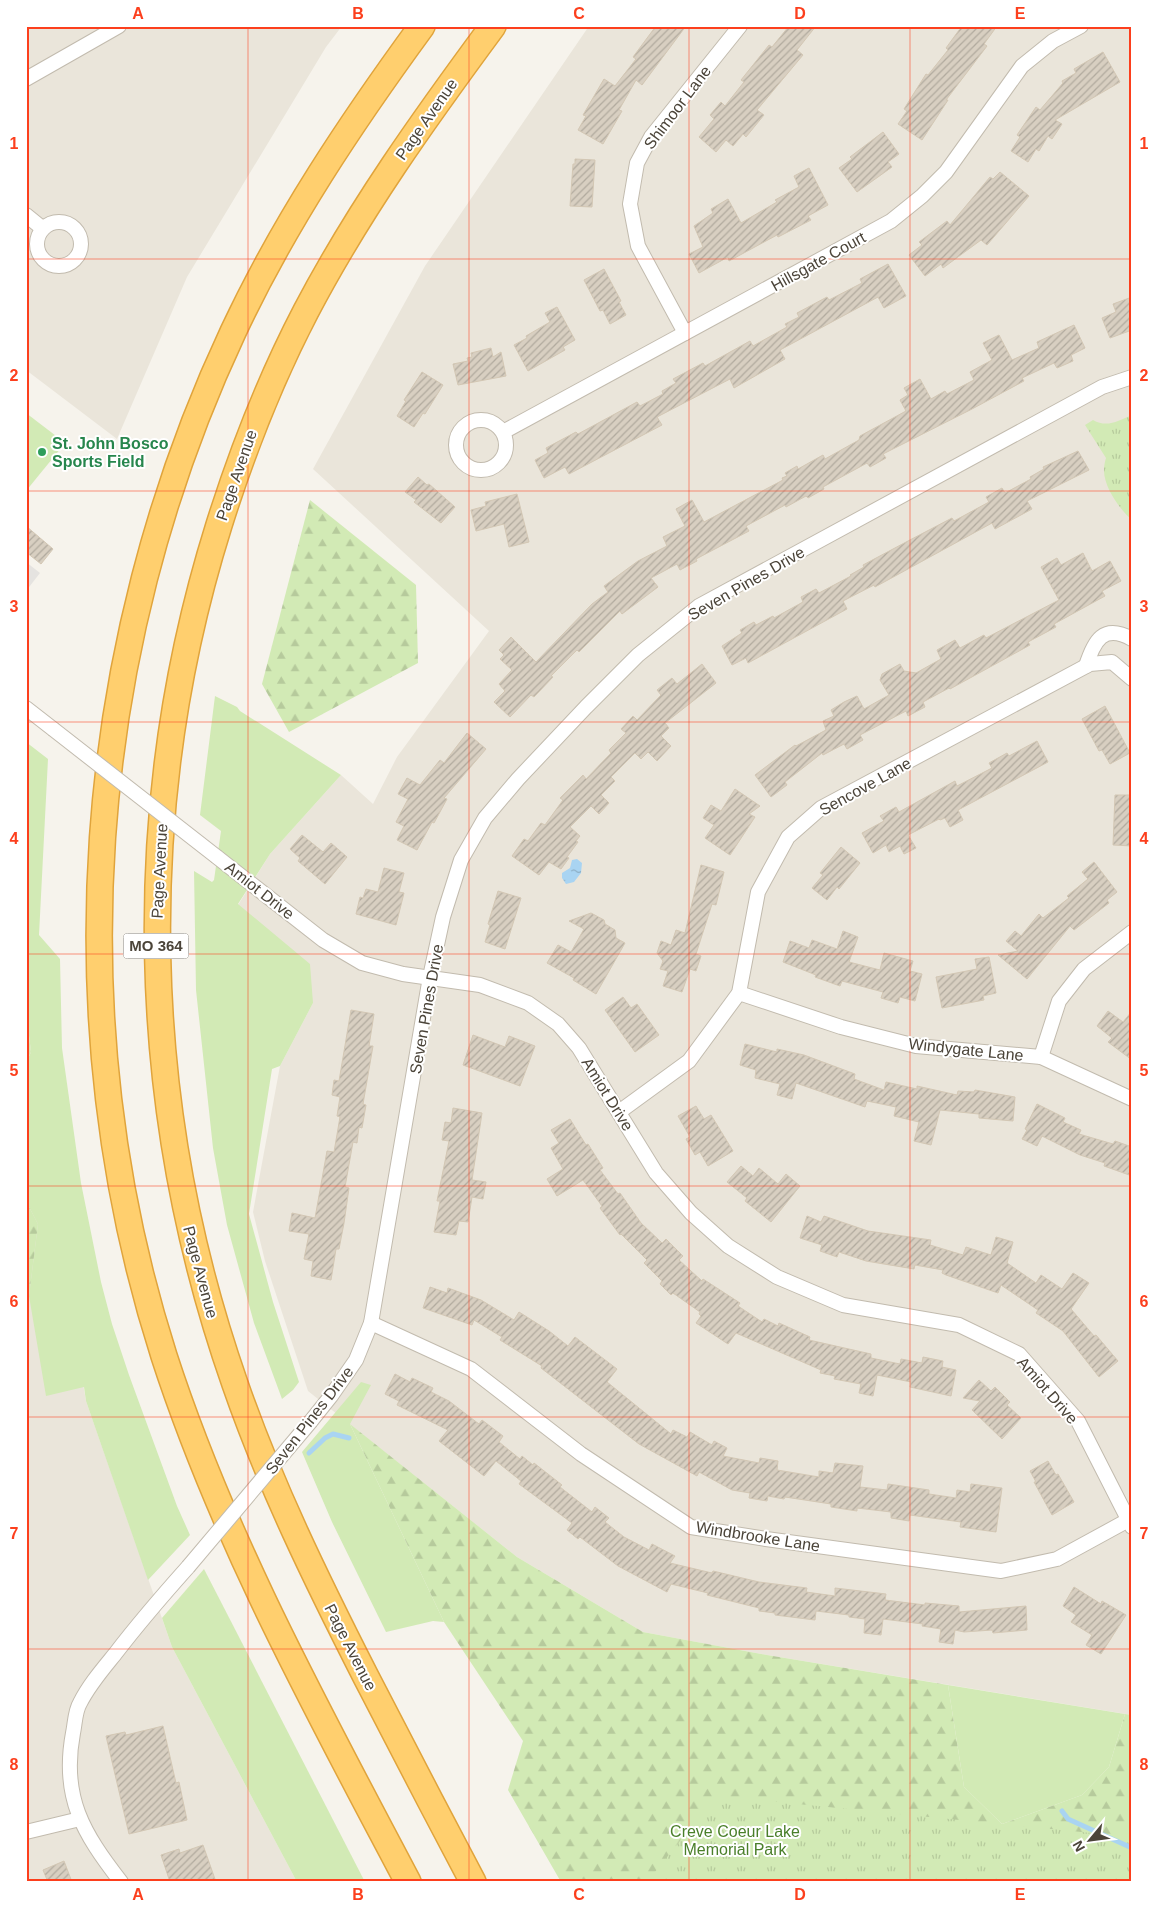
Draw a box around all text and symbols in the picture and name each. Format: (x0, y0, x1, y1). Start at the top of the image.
text: A (132, 5, 144, 22)
text: B (352, 5, 364, 22)
text: C (573, 5, 585, 22)
text: D (794, 5, 806, 22)
text: E (1015, 5, 1026, 22)
street label: Shimoor Lane (641, 62, 714, 152)
street label: Page Avenue (392, 75, 461, 163)
text: 1 (10, 135, 19, 152)
text: 1 (1140, 135, 1149, 152)
street label: Hillsgate Court (768, 228, 869, 294)
text: 2 (10, 367, 19, 384)
text: 2 (1140, 367, 1149, 384)
street label: Page Avenue (213, 427, 260, 523)
place label: St. John Bosco Sports Field (52, 435, 169, 470)
marker: St. John Bosco Sports Field (36, 446, 48, 458)
street label: Seven Pines Drive (685, 543, 808, 624)
text: 3 (10, 598, 19, 615)
text: 3 (1140, 598, 1149, 615)
street label: Sencove Lane (816, 754, 914, 819)
street label: Page Avenue (149, 823, 170, 919)
text: 4 (10, 830, 19, 847)
text: 4 (1140, 830, 1149, 847)
street label: Amiot Drive (222, 858, 298, 923)
road number: MO 364 (124, 934, 188, 958)
street label: Seven Pines Drive (407, 943, 446, 1075)
street label: Windygate Lane (908, 1035, 1024, 1064)
street label: Amiot Drive (578, 1055, 637, 1134)
text: 5 (10, 1062, 19, 1079)
text: 5 (1140, 1062, 1149, 1079)
street label: Page Avenue (180, 1224, 221, 1320)
text: 6 (10, 1293, 19, 1310)
text: 6 (1140, 1293, 1149, 1310)
street label: Amiot Drive (1014, 1354, 1081, 1427)
street label: Seven Pines Drive (262, 1363, 357, 1477)
street label: Windbrooke Lane (695, 1518, 821, 1555)
text: 7 (10, 1525, 19, 1542)
text: 7 (1140, 1525, 1149, 1542)
street label: Page Avenue (321, 1601, 380, 1693)
text: 8 (10, 1756, 19, 1773)
text: 8 (1140, 1756, 1149, 1773)
north arrow (1066, 1816, 1116, 1866)
park label: Creve Coeur Lake Memorial Park (670, 1823, 800, 1858)
text: N (1069, 1838, 1088, 1855)
text: A (132, 1886, 144, 1903)
text: B (352, 1886, 364, 1903)
text: C (573, 1886, 585, 1903)
text: D (794, 1886, 806, 1903)
text: E (1015, 1886, 1026, 1903)

